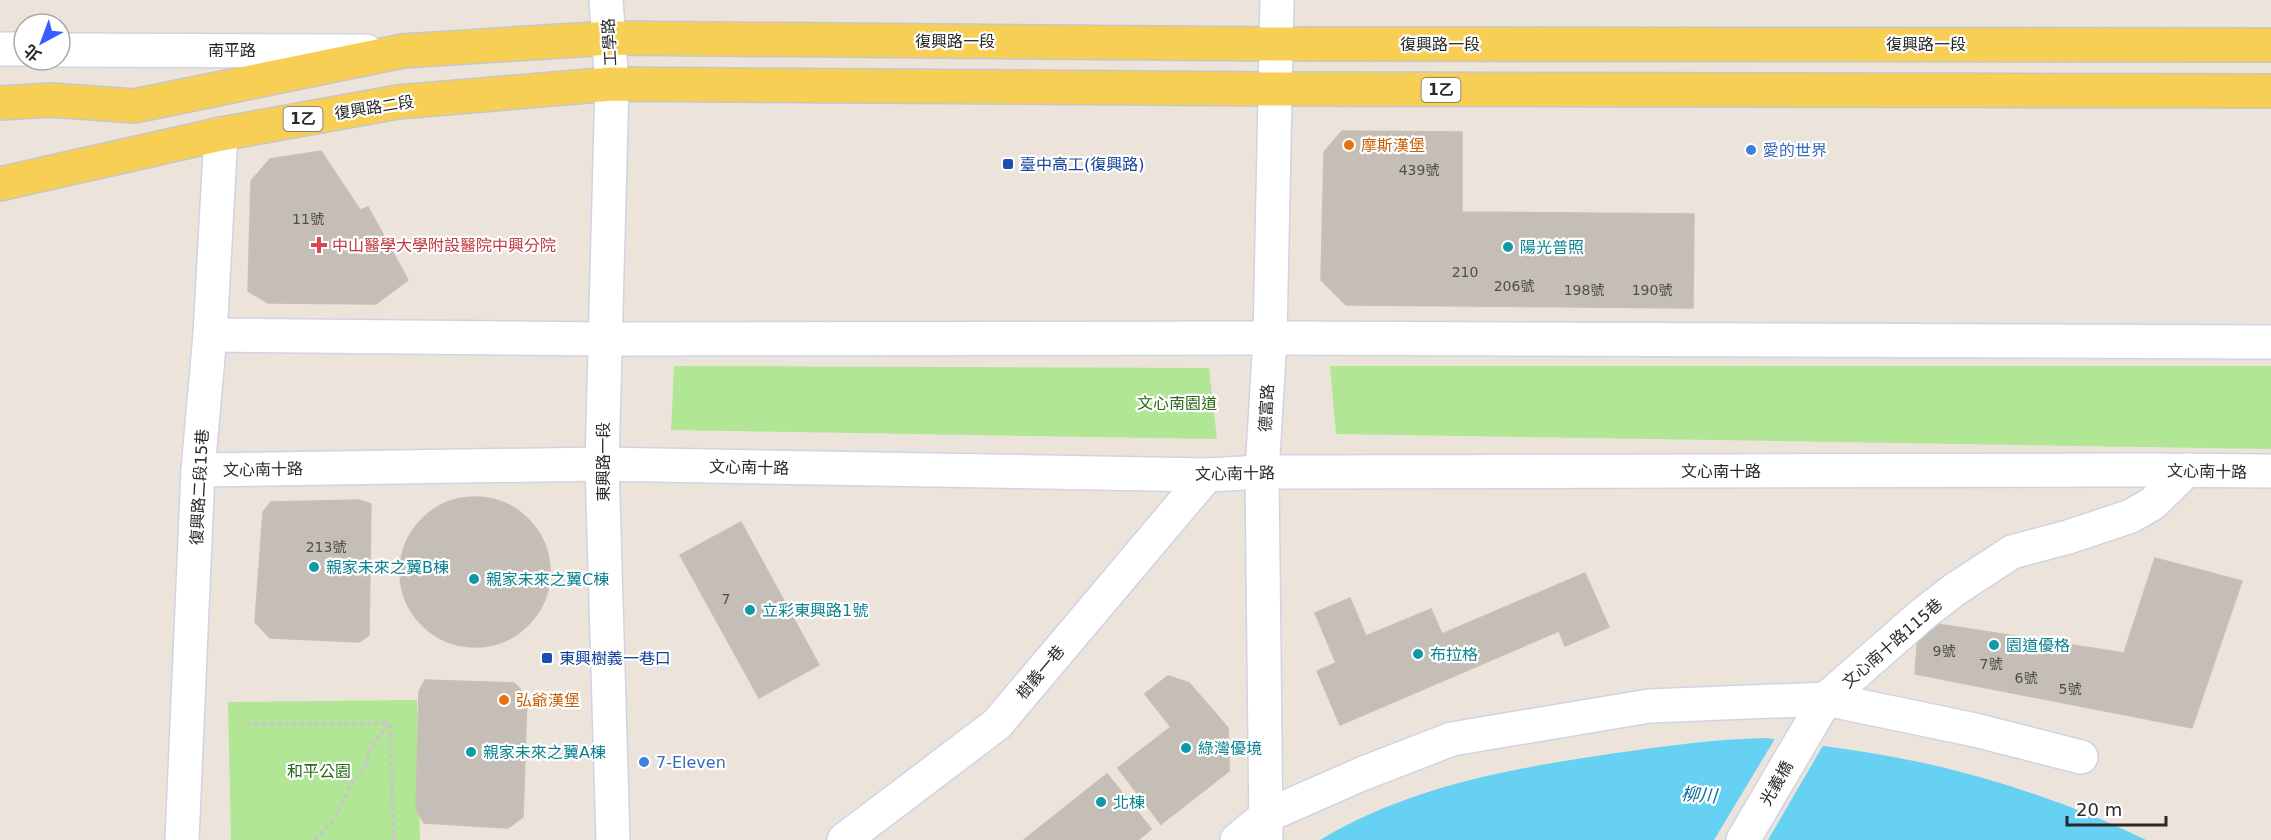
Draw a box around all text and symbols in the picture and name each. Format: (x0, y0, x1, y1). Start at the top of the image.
north arrow (12, 12, 72, 72)
street label: 工學路 (599, 18, 620, 66)
street label: 復興路一段 (915, 32, 995, 51)
street label: 復興路一段 (1400, 35, 1480, 54)
street label: 復興路一段 (1886, 35, 1966, 54)
text: 北 (20, 41, 45, 65)
street label: 南平路 (208, 41, 256, 60)
road number: 1乙 (1422, 78, 1460, 102)
street label: 復興路二段 (333, 92, 415, 123)
road number: 1乙 (284, 107, 322, 131)
place label: 摩斯漢堡 (1361, 136, 1425, 155)
marker: 摩斯漢堡 (1342, 138, 1356, 152)
place label: 愛的世界 (1763, 141, 1827, 160)
marker: 愛的世界 (1744, 143, 1758, 157)
place label: 臺中高工(復興路) (1020, 155, 1145, 174)
marker: 臺中高工(復興路) (1001, 157, 1015, 171)
house number: 439號 (1399, 162, 1439, 178)
house number: 11號 (292, 211, 324, 227)
marker: 中山醫學大學附設醫院中興分院 (310, 236, 328, 254)
place label: 中山醫學大學附設醫院中興分院 (332, 236, 556, 255)
place label: 陽光普照 (1520, 238, 1584, 257)
marker: 陽光普照 (1501, 240, 1515, 254)
house number: 210 (1452, 264, 1478, 280)
house number: 206號 (1494, 278, 1534, 294)
house number: 198號 (1564, 282, 1604, 298)
house number: 190號 (1632, 282, 1672, 298)
street label: 德富路 (1256, 384, 1277, 432)
park label: 文心南園道 (1137, 394, 1217, 413)
street label: 東興路一段 (594, 422, 613, 502)
street label: 復興路二段15巷 (187, 428, 212, 546)
street label: 文心南十路 (709, 457, 789, 478)
street label: 文心南十路 (223, 459, 303, 480)
street label: 文心南十路 (2167, 461, 2247, 482)
street label: 文心南十路 (1681, 462, 1761, 481)
street label: 文心南十路 (1195, 463, 1275, 484)
house number: 213號 (306, 539, 346, 555)
place label: 親家未來之翼B棟 (326, 558, 449, 577)
marker: 親家未來之翼B棟 (307, 560, 321, 574)
place label: 親家未來之翼C棟 (486, 570, 609, 589)
marker: 親家未來之翼C棟 (467, 572, 481, 586)
house number: 7 (722, 591, 730, 607)
street label: 文心南十路115巷 (1838, 595, 1946, 692)
place label: 立彩東興路1號 (762, 601, 868, 620)
marker: 立彩東興路1號 (743, 603, 757, 617)
place label: 園道優格 (2006, 636, 2070, 655)
marker: 園道優格 (1987, 638, 2001, 652)
street label: 樹義一巷 (1013, 642, 1068, 703)
house number: 9號 (1933, 643, 1955, 659)
place label: 布拉格 (1430, 645, 1478, 664)
marker: 布拉格 (1411, 647, 1425, 661)
place label: 東興樹義一巷口 (559, 649, 671, 668)
marker: 東興樹義一巷口 (540, 651, 554, 665)
house number: 7號 (1980, 656, 2002, 672)
house number: 6號 (2015, 670, 2037, 686)
house number: 5號 (2059, 681, 2081, 697)
place label: 弘爺漢堡 (516, 691, 580, 710)
marker: 弘爺漢堡 (497, 693, 511, 707)
place label: 綠灣優境 (1198, 739, 1262, 758)
marker: 綠灣優境 (1179, 741, 1193, 755)
place label: 親家未來之翼A棟 (483, 743, 606, 762)
marker: 親家未來之翼A棟 (464, 745, 478, 759)
place label: 7-Eleven (656, 753, 726, 772)
marker: 7-Eleven (637, 755, 651, 769)
street label: 光義橋 (1756, 758, 1797, 809)
park label: 和平公園 (287, 762, 351, 781)
water label: 柳川 (1680, 783, 1720, 806)
scale bar (2067, 789, 2166, 827)
place label: 北棟 (1113, 793, 1145, 812)
marker: 北棟 (1094, 795, 1108, 809)
text: 20 m (2076, 799, 2122, 820)

